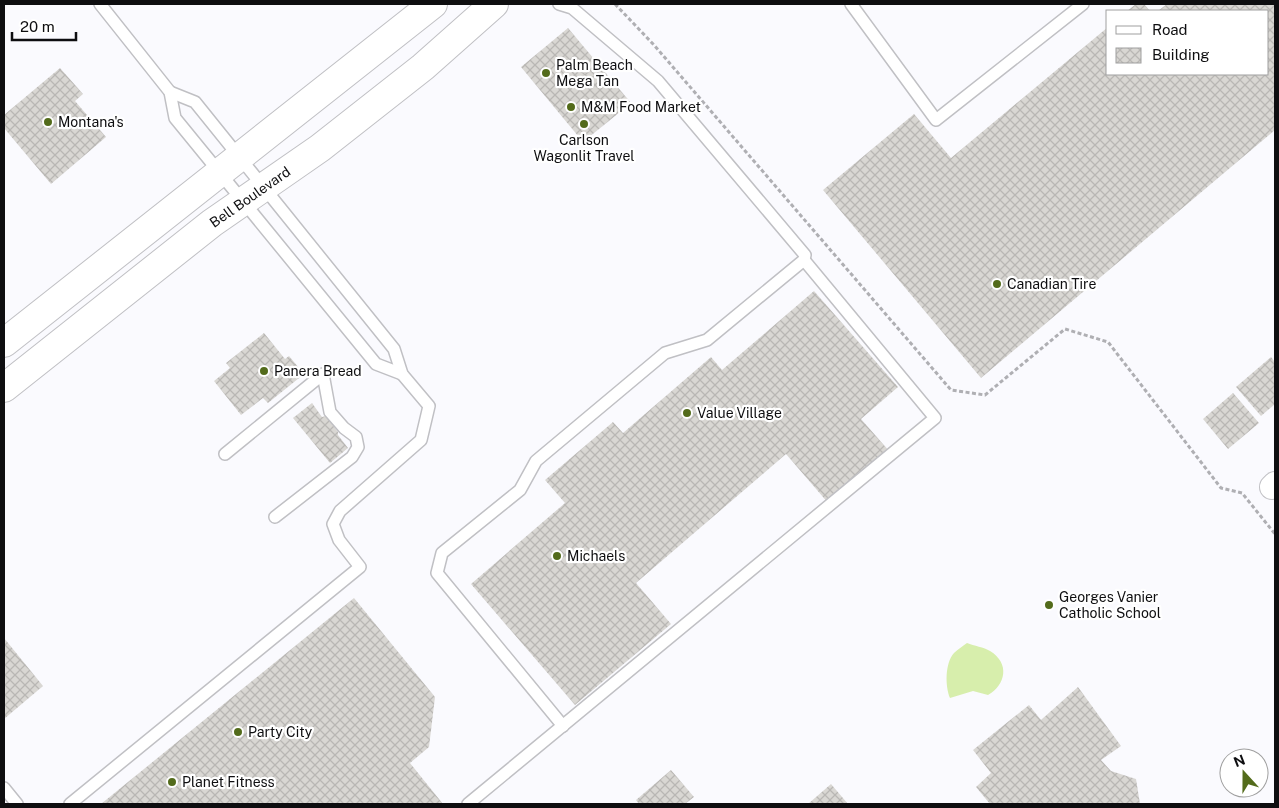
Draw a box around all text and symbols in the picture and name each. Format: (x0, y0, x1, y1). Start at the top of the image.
scale bar (12, 10, 76, 42)
legend (1106, 10, 1269, 75)
text: 20 m (20, 18, 55, 35)
text: Road (1152, 21, 1188, 38)
text: Building (1152, 46, 1210, 63)
place label: Palm Beach Mega Tan (556, 57, 633, 89)
marker: Palm Beach Mega Tan (540, 67, 552, 79)
place label: M&M Food Market (581, 99, 701, 115)
marker: M&M Food Market (565, 101, 577, 113)
place label: Montana's (58, 114, 124, 130)
marker: Montana's (42, 116, 54, 128)
marker: Carlson Wagonlit Travel (578, 118, 590, 130)
place label: Carlson Wagonlit Travel (533, 132, 635, 164)
street label: Bell Boulevard (207, 163, 293, 231)
place label: Canadian Tire (1007, 276, 1096, 292)
marker: Canadian Tire (991, 278, 1003, 290)
place label: Panera Bread (274, 363, 362, 379)
marker: Panera Bread (258, 365, 270, 377)
place label: Value Village (697, 405, 782, 421)
marker: Value Village (681, 407, 693, 419)
place label: Michaels (567, 548, 625, 564)
marker: Michaels (551, 550, 563, 562)
place label: Georges Vanier Catholic School (1059, 589, 1161, 621)
marker: Georges Vanier Catholic School (1043, 599, 1055, 611)
place label: Party City (248, 724, 313, 740)
marker: Party City (232, 726, 244, 738)
north arrow (1219, 748, 1269, 798)
text: N (1231, 751, 1247, 770)
place label: Planet Fitness (182, 774, 275, 790)
marker: Planet Fitness (166, 776, 178, 788)

